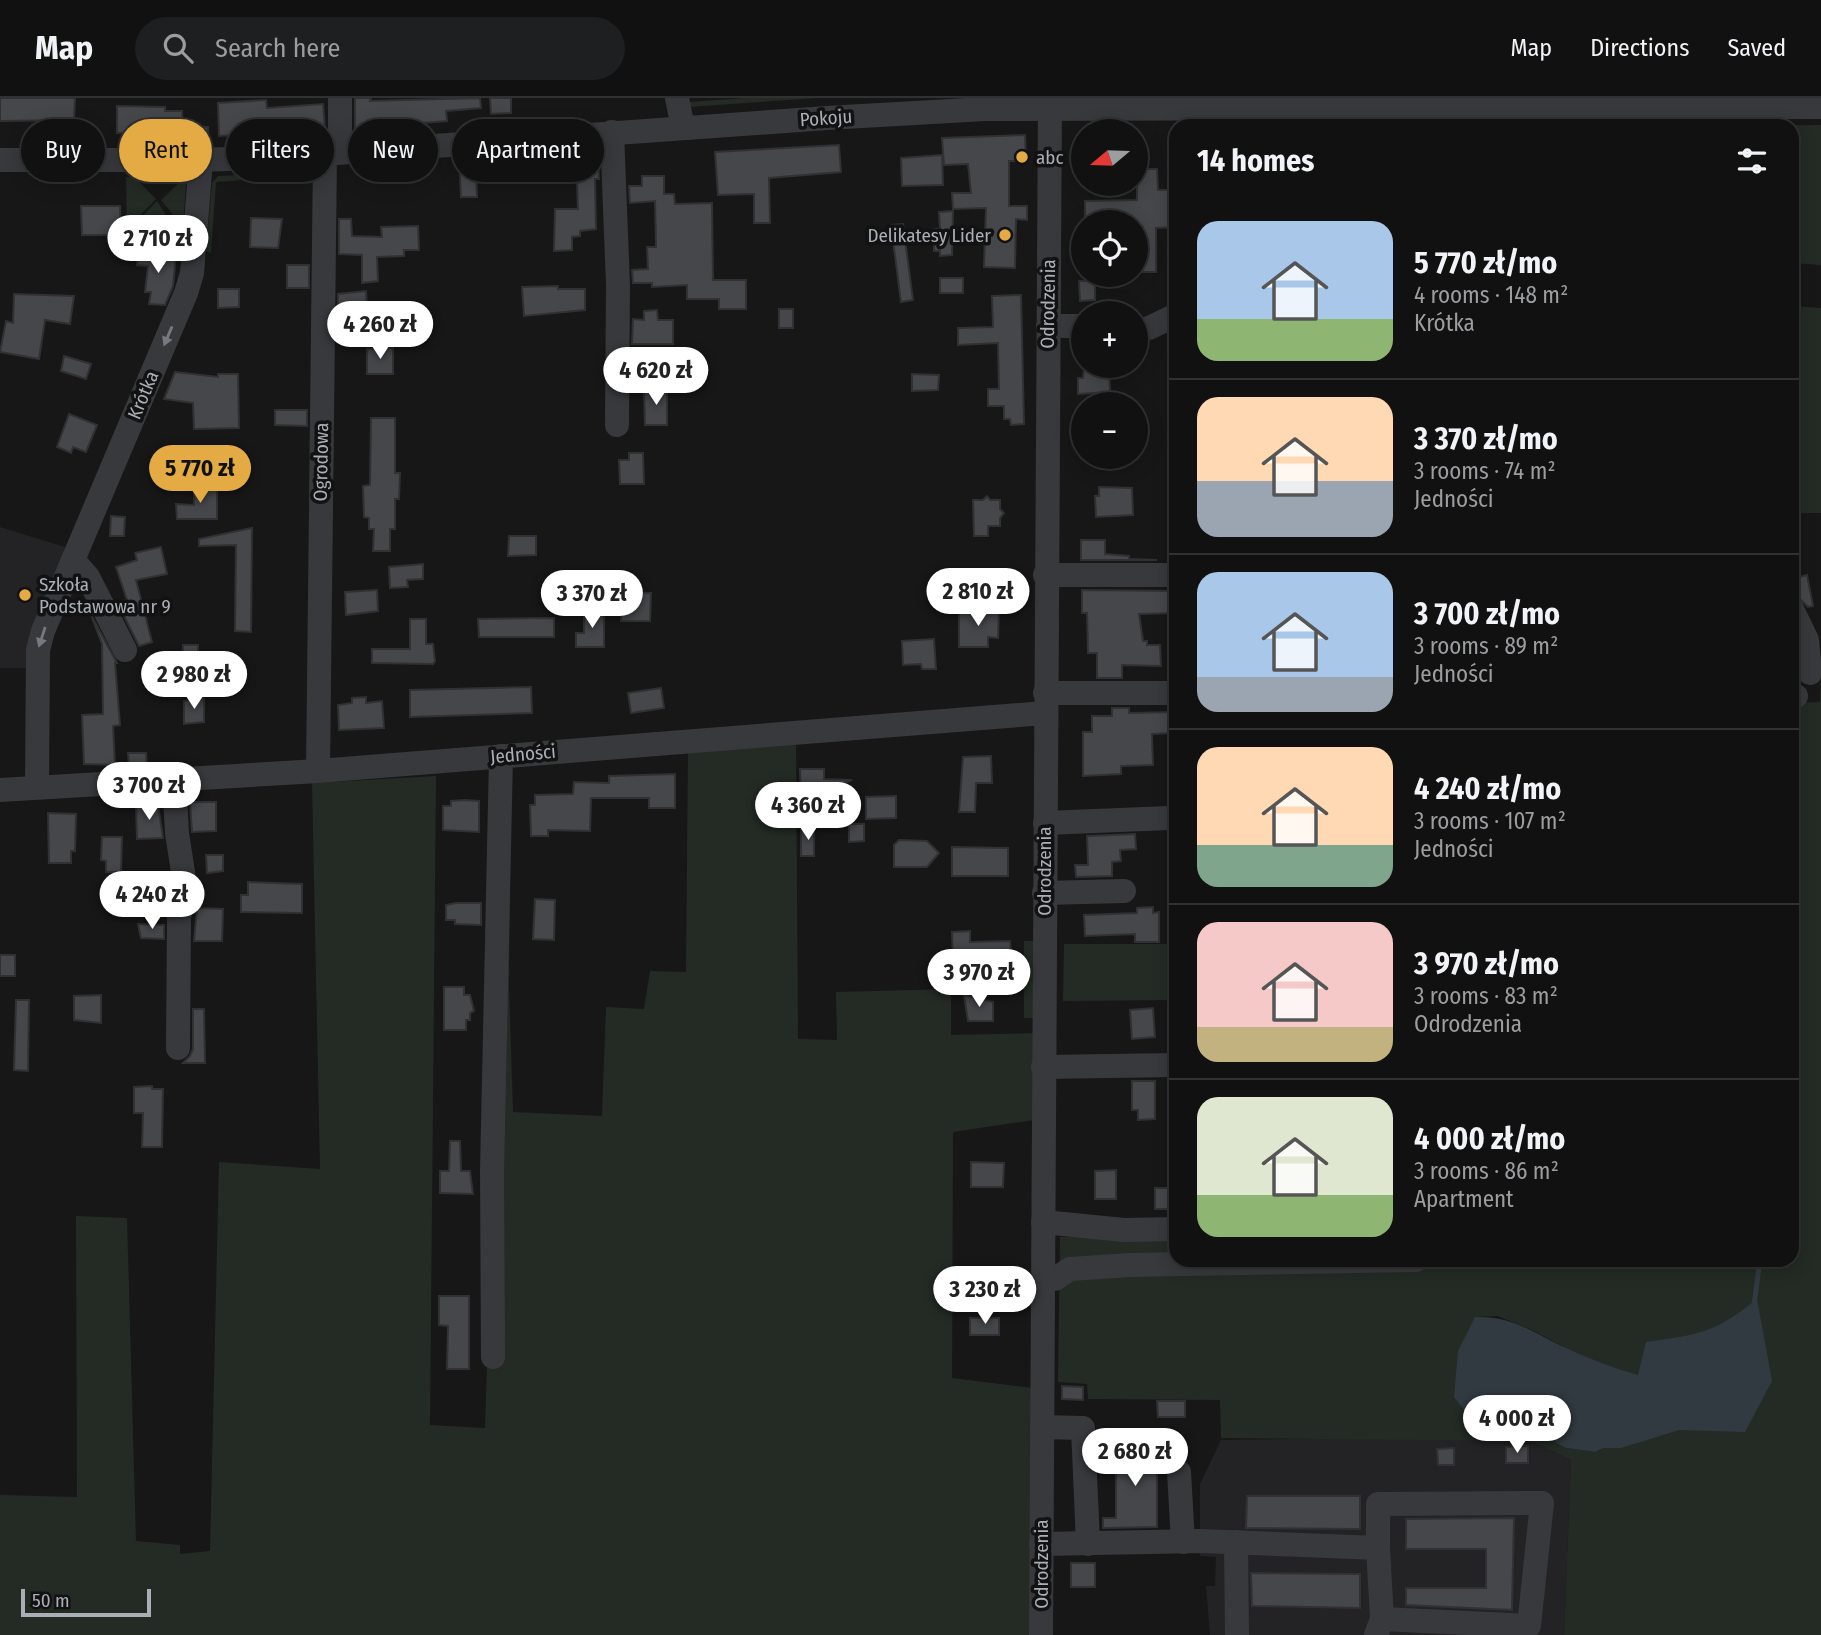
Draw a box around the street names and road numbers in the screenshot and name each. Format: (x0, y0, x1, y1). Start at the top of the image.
street label: Pokoju (799, 105, 853, 131)
street label: Odrodzenia (1036, 259, 1060, 349)
street label: Krótka (123, 367, 163, 423)
street label: Ogrodowa (309, 422, 333, 502)
street label: Jedności (489, 740, 557, 768)
street label: Odrodzenia (1033, 826, 1056, 916)
street label: Odrodzenia (1030, 1519, 1053, 1609)

